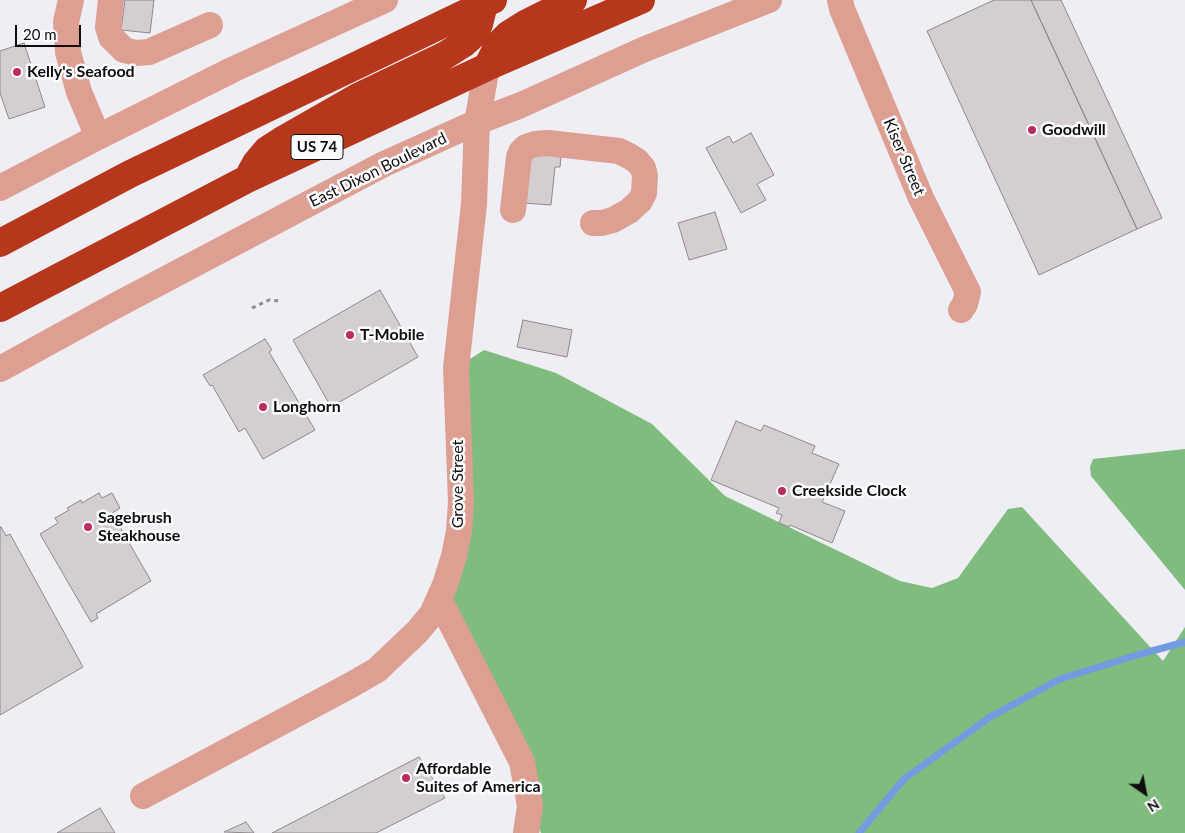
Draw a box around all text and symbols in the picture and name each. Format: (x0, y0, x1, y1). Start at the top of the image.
scale bar (18, 15, 84, 47)
text: 20 m (23, 25, 57, 43)
place label: Kelly's Seafood (27, 62, 135, 82)
marker: Kelly's Seafood (11, 66, 23, 78)
street label: Kiser Street (879, 116, 929, 198)
place label: Goodwill (1042, 120, 1106, 140)
marker: Goodwill (1026, 124, 1038, 136)
street label: East Dixon Boulevard (306, 128, 450, 212)
road number: US 74 (291, 134, 343, 160)
place label: T-Mobile (360, 325, 424, 345)
marker: T-Mobile (344, 329, 356, 341)
place label: Longhorn (273, 397, 341, 417)
marker: Longhorn (257, 401, 269, 413)
street label: Grove Street (448, 440, 468, 528)
place label: Creekside Clock (792, 481, 907, 501)
marker: Creekside Clock (776, 485, 788, 497)
place label: Sagebrush Steakhouse (98, 508, 180, 546)
marker: Sagebrush Steakhouse (82, 521, 94, 533)
place label: Affordable Suites of America (416, 759, 541, 797)
north arrow (1120, 768, 1170, 818)
marker: Affordable Suites of America (400, 772, 412, 784)
text: N (1144, 796, 1163, 816)

